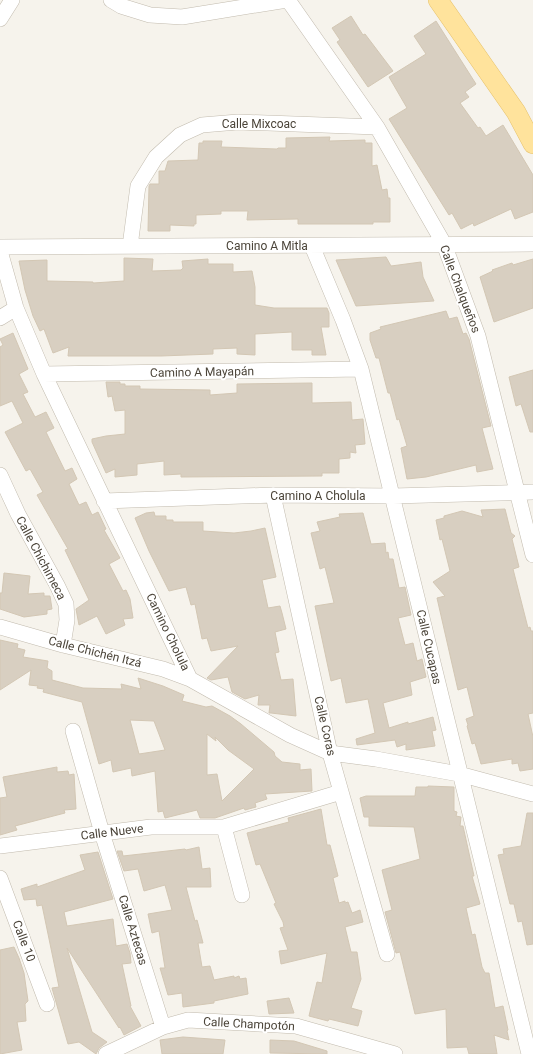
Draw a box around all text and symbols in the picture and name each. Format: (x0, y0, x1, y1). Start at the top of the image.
street label: Calle Mixcoac (222, 117, 296, 131)
street label: Camino A Mitla (226, 239, 308, 253)
street label: Calle Chalqueños (437, 243, 483, 335)
street label: Camino A Mayapán (150, 364, 254, 380)
street label: Camino A Cholula (270, 489, 366, 503)
street label: Calle Chichimeca (13, 514, 69, 602)
street label: Camino Cholula (143, 591, 193, 673)
street label: Calle Cucapas (414, 608, 444, 686)
street label: Calle Chichén Itzá (47, 634, 143, 670)
street label: Calle Coras (311, 695, 339, 757)
street label: Calle Nueve (80, 821, 144, 843)
street label: Calle Aztecas (116, 893, 150, 967)
street label: Calle 10 (10, 918, 38, 964)
street label: Calle Champotón (203, 1015, 295, 1033)

